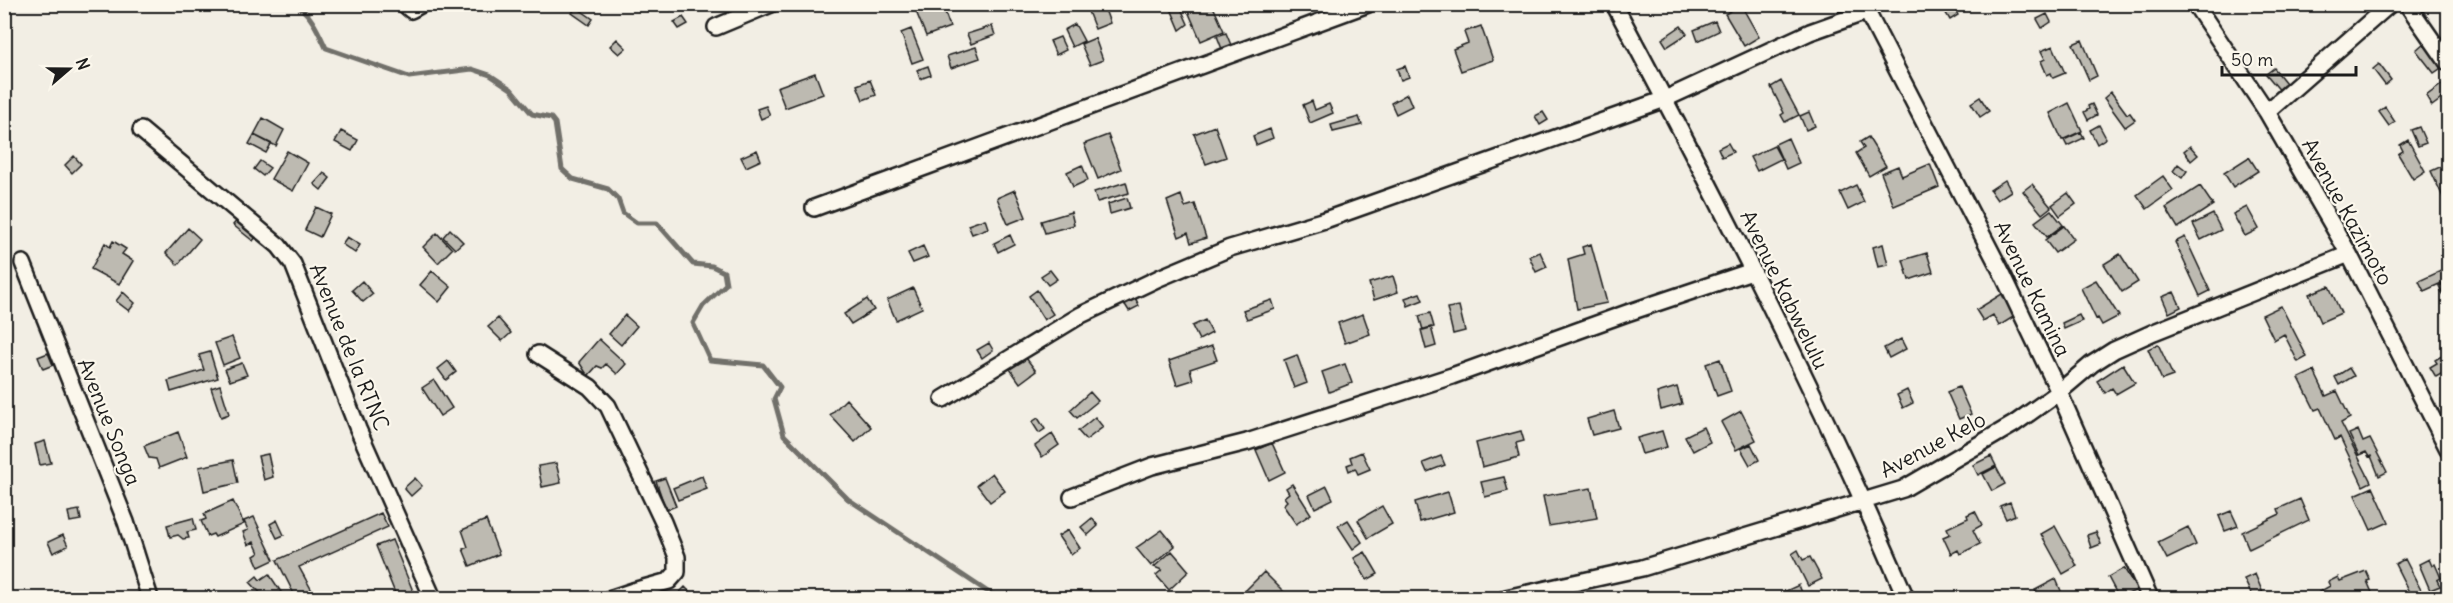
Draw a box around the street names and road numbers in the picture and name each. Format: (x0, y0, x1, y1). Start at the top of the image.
street label: Avenue Kazimoto (2296, 134, 2399, 290)
street label: Avenue Kabwelulu (1734, 206, 1835, 374)
street label: Avenue Kamina (1988, 217, 2077, 361)
street label: Avenue de la RTNC (304, 259, 395, 434)
street label: Avenue Songa (72, 354, 147, 489)
street label: Avenue Kelo (1875, 405, 1990, 484)

